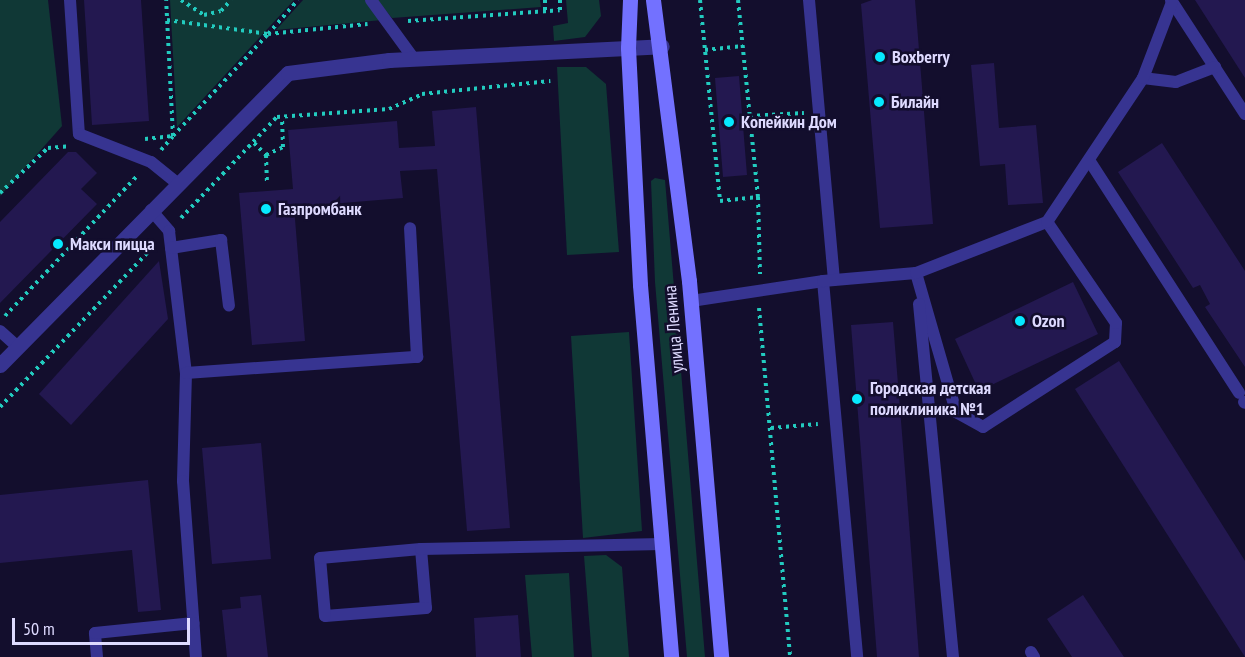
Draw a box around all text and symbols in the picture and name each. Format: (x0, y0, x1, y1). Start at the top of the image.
place label: Boxberry (892, 46, 950, 68)
marker: Boxberry (873, 50, 887, 64)
place label: Билайн (891, 91, 939, 113)
marker: Билайн (872, 95, 886, 109)
place label: Копейкин Дом (741, 111, 837, 133)
marker: Копейкин Дом (722, 115, 736, 129)
place label: Газпромбанк (278, 198, 362, 220)
marker: Газпромбанк (259, 202, 273, 216)
place label: Макси пицца (70, 233, 155, 255)
marker: Макси пицца (51, 237, 65, 251)
street label: улица Ленина (659, 284, 689, 374)
place label: Ozon (1032, 310, 1065, 332)
marker: Ozon (1013, 314, 1027, 328)
place label: Городская детская поликлиника №1 (870, 378, 991, 420)
marker: Городская детская поликлиника №1 (848, 390, 866, 408)
scale bar (15, 606, 194, 644)
text: 50 m (23, 617, 55, 640)

